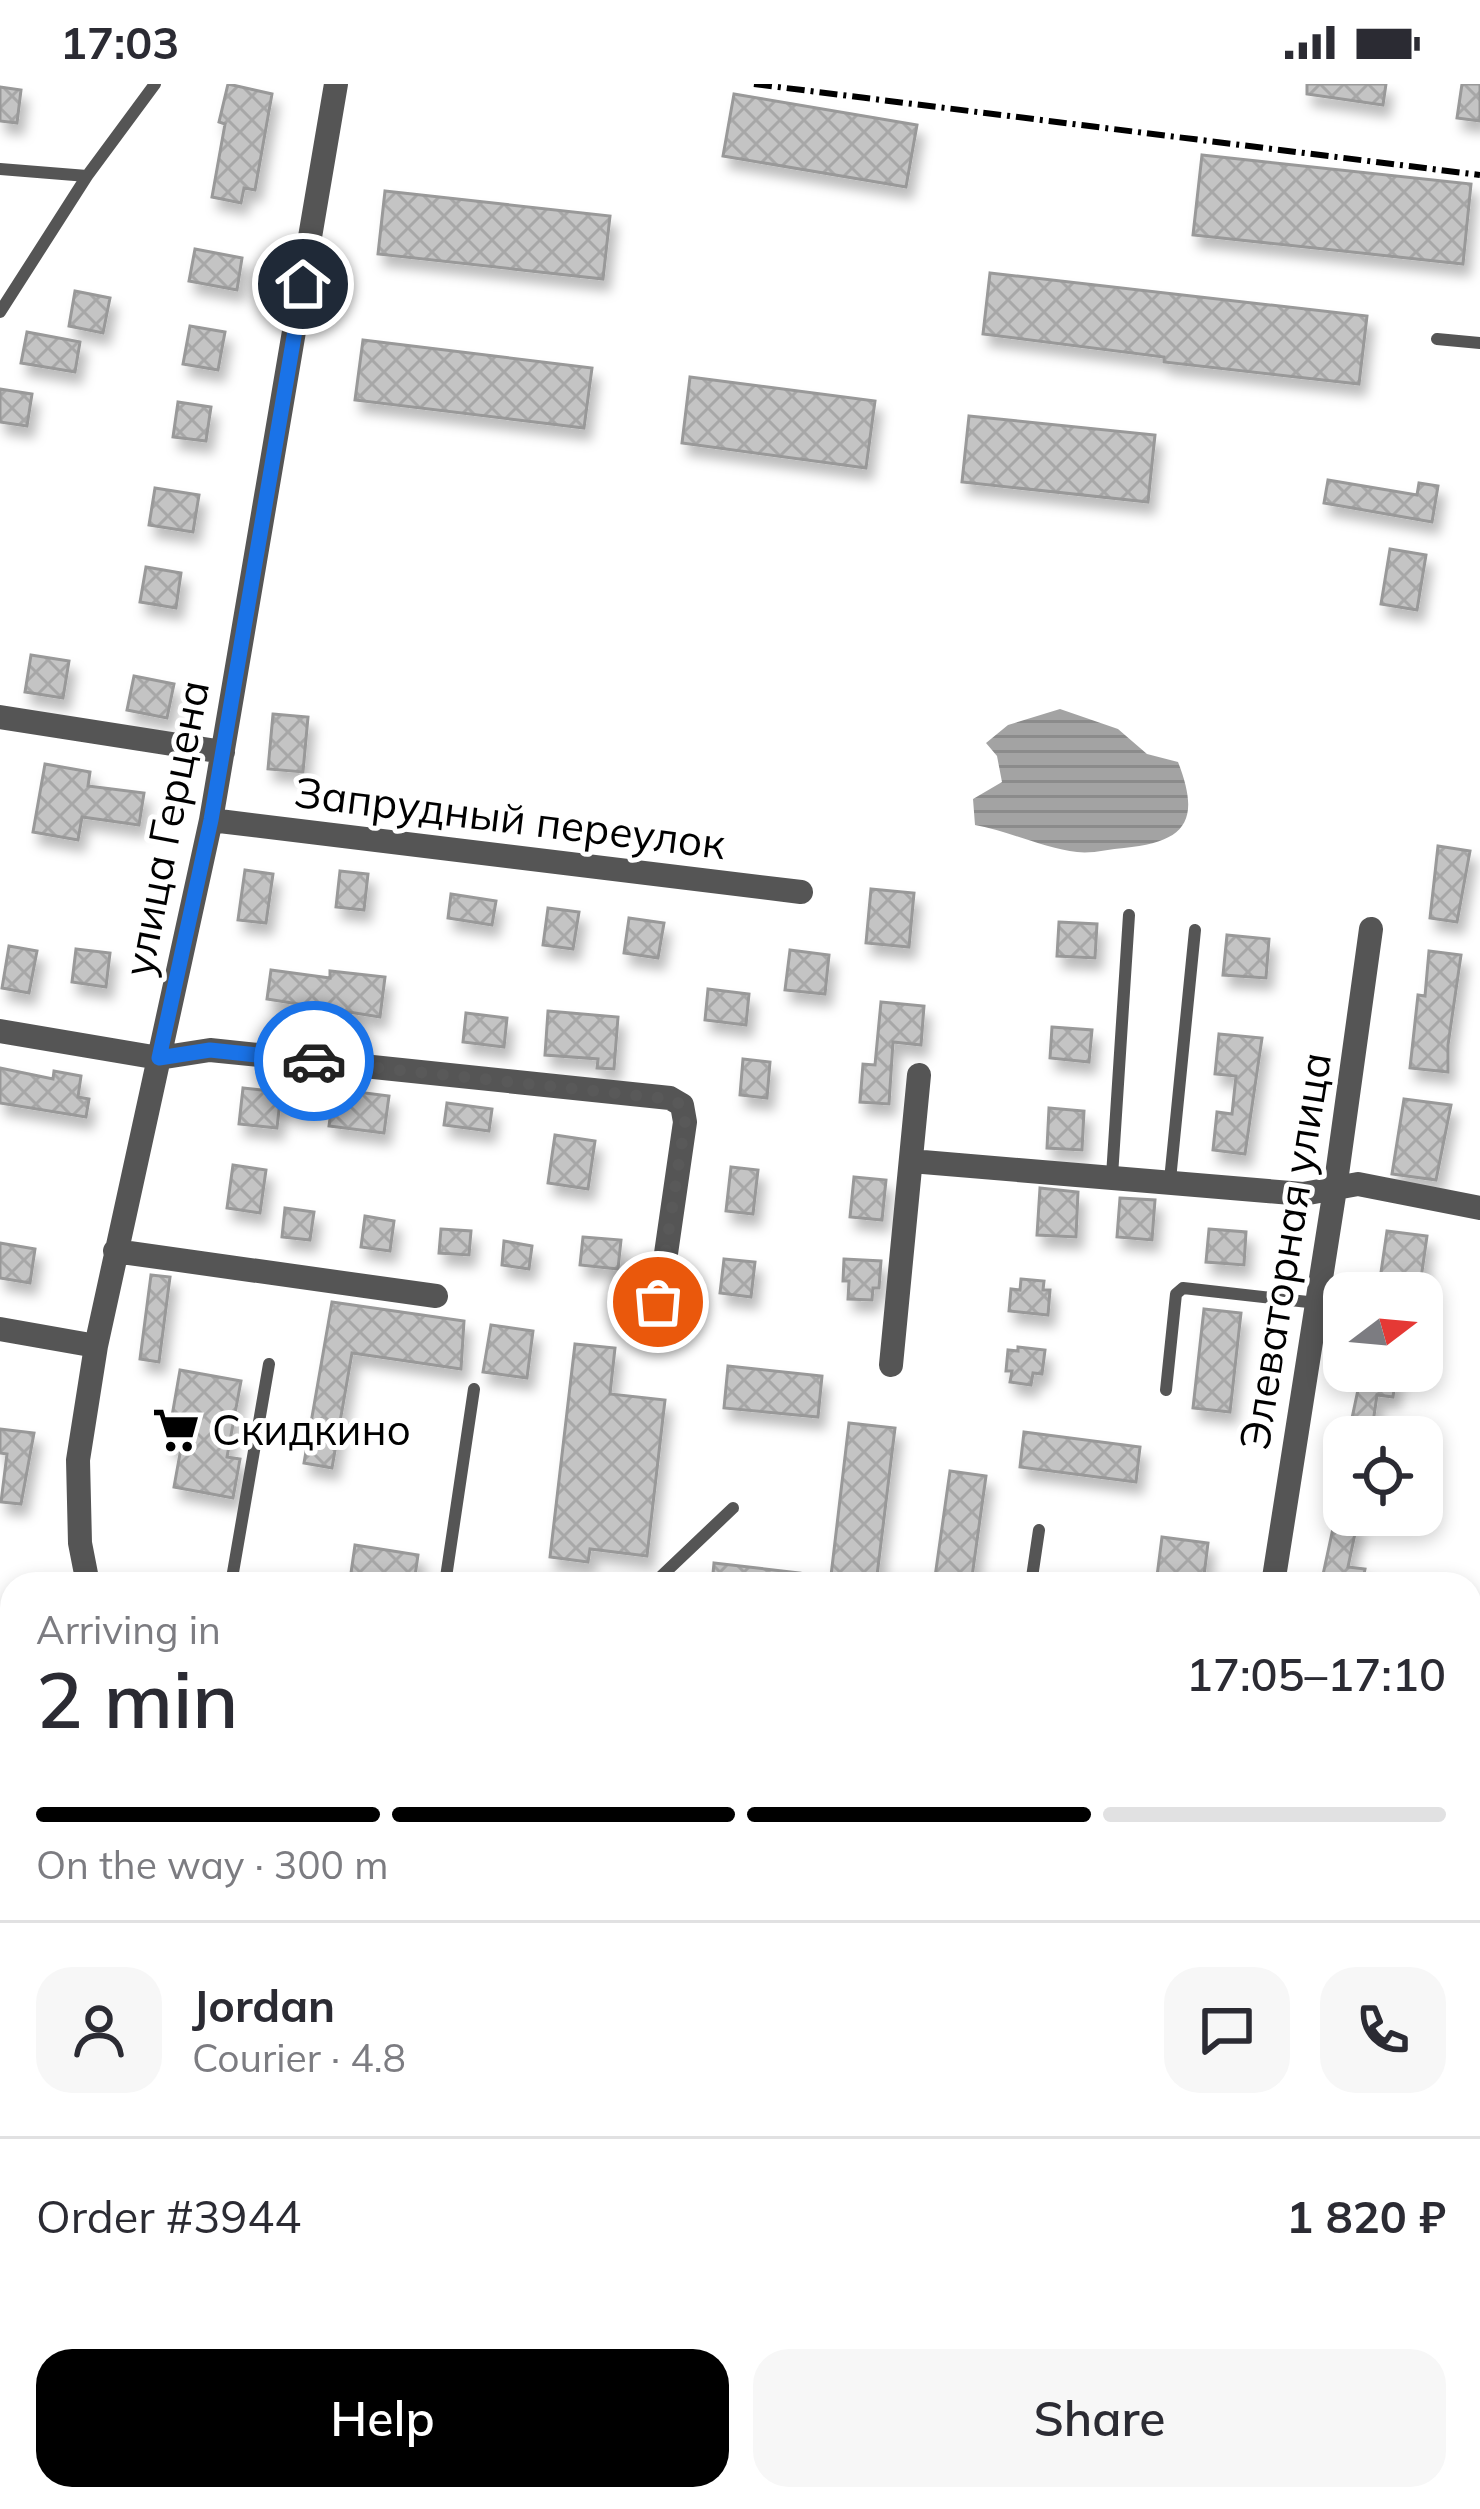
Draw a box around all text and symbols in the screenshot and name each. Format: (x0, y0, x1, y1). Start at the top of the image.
text: 17:03 (60, 14, 179, 70)
pin (252, 233, 354, 335)
icon: home (270, 251, 336, 317)
street label: улица Герцена (111, 675, 220, 980)
street label: Запрудный переулок (292, 765, 729, 870)
courier (254, 1001, 374, 1121)
icon: car (281, 1028, 347, 1094)
street label: Элеваторная улица (1227, 1048, 1342, 1453)
pin (607, 1251, 709, 1353)
icon: bag (625, 1269, 691, 1335)
north arrow (1323, 1272, 1443, 1392)
map controls (1323, 1272, 1443, 1536)
place label: Скидкино (212, 1403, 411, 1456)
supermarket icon: Скидкино (151, 1405, 201, 1455)
button: locate (1323, 1416, 1443, 1536)
text: Arriving in (36, 1605, 221, 1654)
text: 17:05–17:10 (1186, 1646, 1446, 1702)
text: 2 min (36, 1650, 239, 1748)
text: On the way · 300 m (36, 1840, 388, 1889)
button: person (36, 1967, 162, 2093)
button: chat (1164, 1967, 1290, 2093)
button: phone (1320, 1967, 1446, 2093)
text: Jordan (192, 1977, 335, 2033)
text: Courier · 4.8 (192, 2033, 406, 2082)
text: Order #3944 (36, 2188, 301, 2244)
text: 1 820 ₽ (1286, 2188, 1446, 2244)
button: Help (36, 2349, 729, 2487)
button: Share (753, 2349, 1446, 2487)

